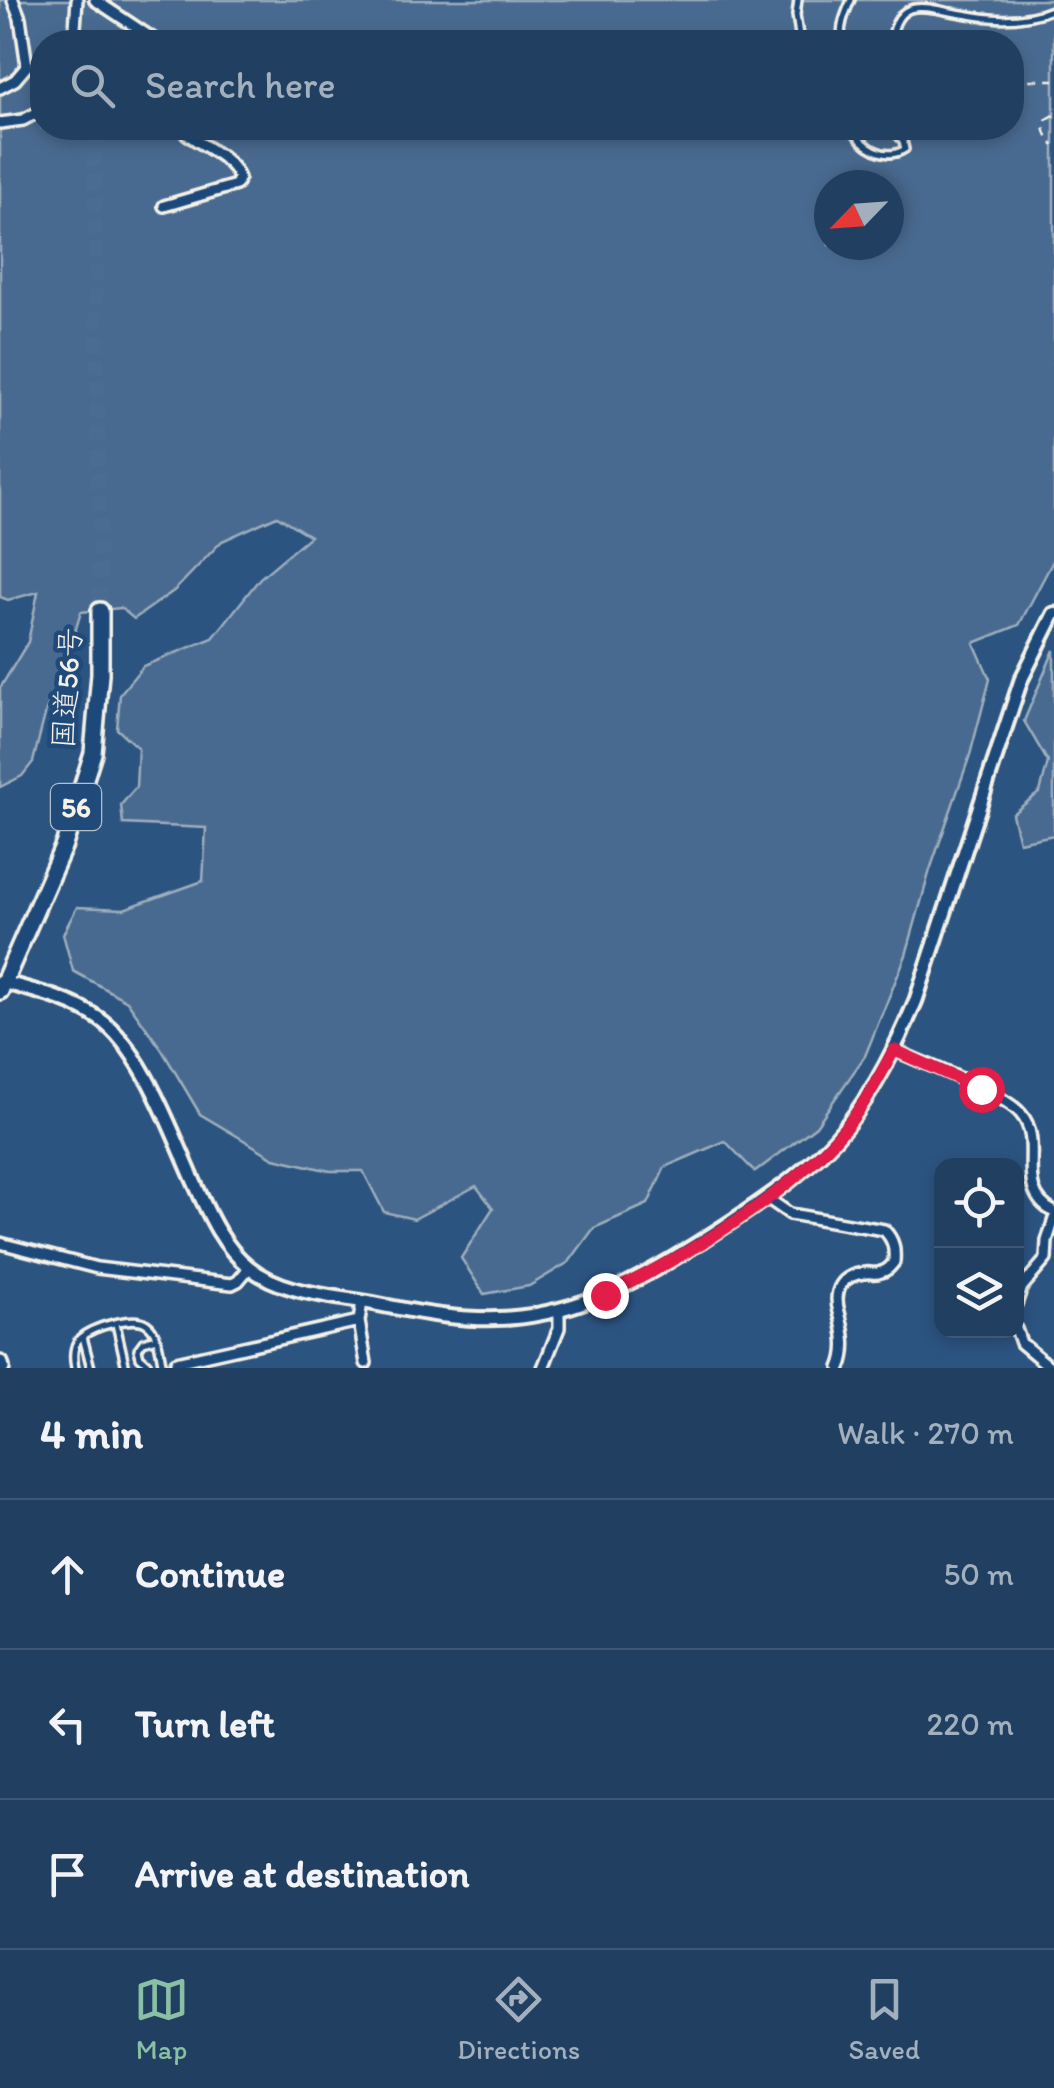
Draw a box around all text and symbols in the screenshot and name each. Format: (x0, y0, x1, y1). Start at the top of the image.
search box (30, 30, 1024, 140)
icon: search (65, 58, 120, 113)
text: Search here (145, 62, 336, 108)
north arrow (814, 170, 904, 260)
street label: 国道56号 (44, 626, 89, 750)
road number: 56 (51, 784, 101, 830)
route start (959, 1067, 1005, 1113)
map controls (934, 1158, 1024, 1338)
button: locate (934, 1158, 1024, 1248)
button: layers (934, 1248, 1024, 1338)
route end (583, 1273, 629, 1319)
text: 4 min (40, 1408, 143, 1459)
text: Walk · 270 m (837, 1414, 1014, 1452)
icon: ahead (40, 1547, 95, 1602)
text: Continue (135, 1551, 285, 1597)
text: 50 m (943, 1555, 1014, 1593)
icon: left (40, 1697, 95, 1752)
text: Turn left (135, 1701, 275, 1747)
text: 220 m (927, 1705, 1014, 1743)
icon: arrive (40, 1847, 95, 1902)
text: Arrive at destination (135, 1851, 470, 1897)
tab: Map (134, 1972, 189, 2066)
tab: Directions (457, 1972, 580, 2066)
tab: Saved (848, 1972, 920, 2066)

